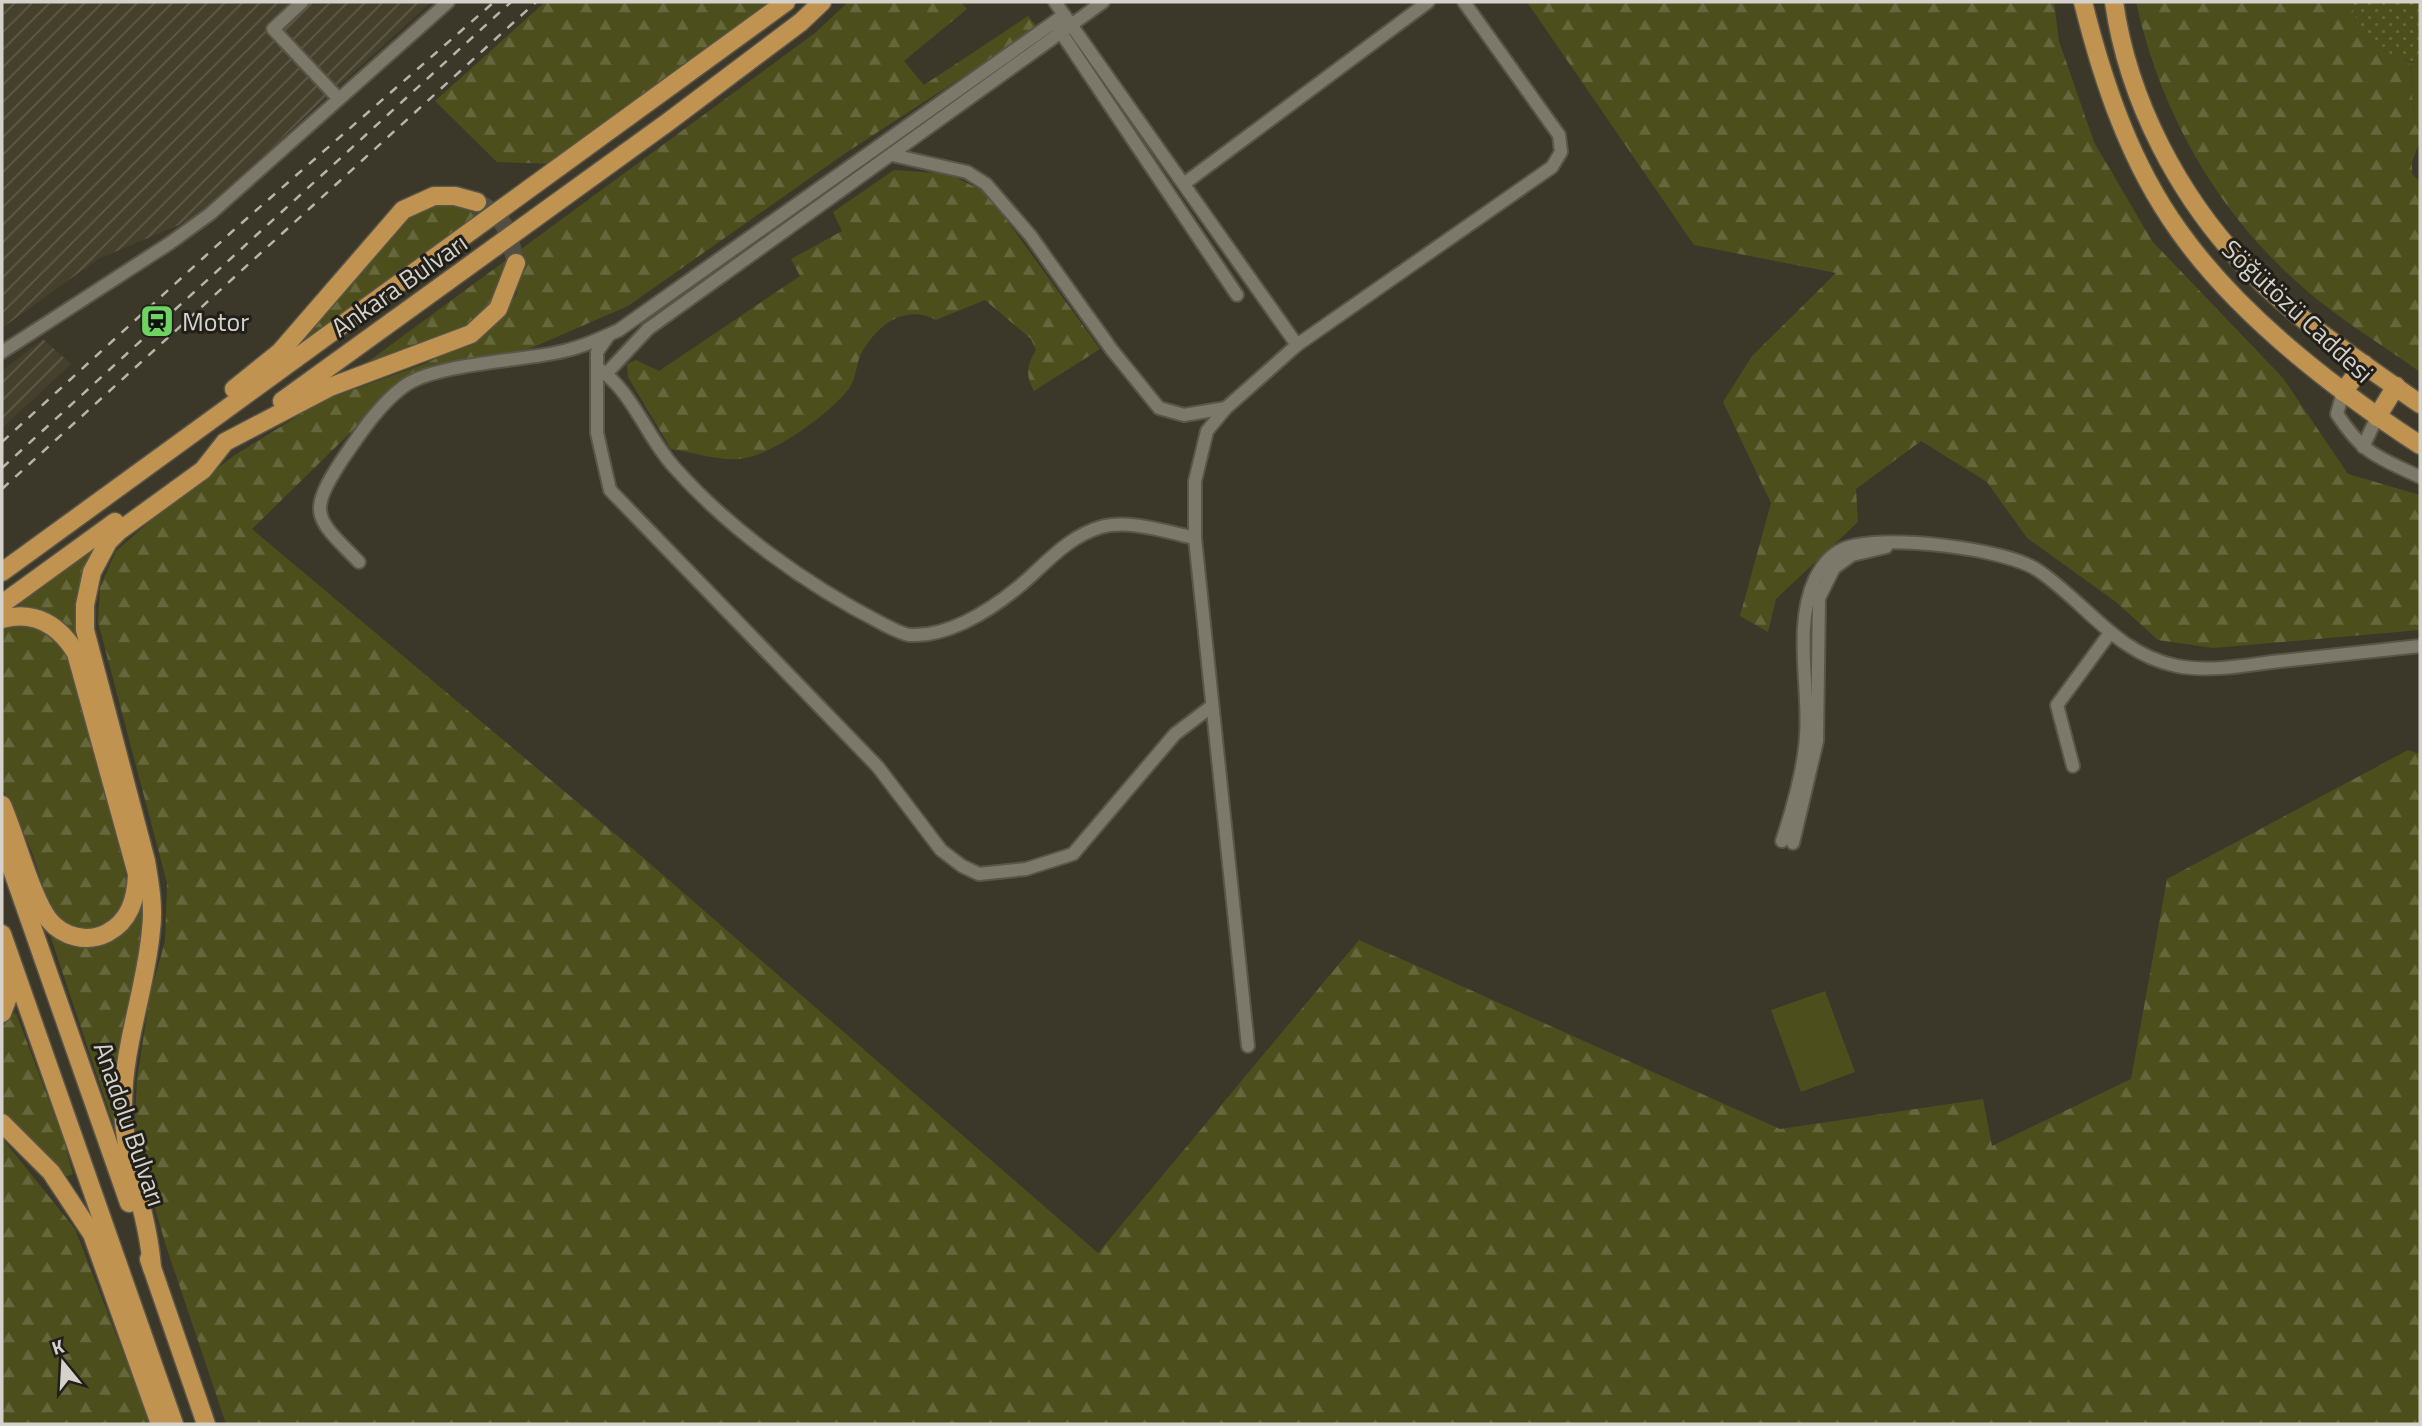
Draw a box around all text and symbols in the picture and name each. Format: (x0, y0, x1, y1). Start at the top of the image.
street label: Ankara Bulvarı (323, 224, 475, 346)
street label: Söğütözü Caddesi (2213, 230, 2383, 392)
station icon: Motor (138, 302, 176, 340)
place label: Motor (182, 302, 249, 341)
street label: Anadolu Bulvarı (84, 1037, 176, 1211)
north arrow (28, 1328, 98, 1398)
text: K (48, 1331, 67, 1362)

